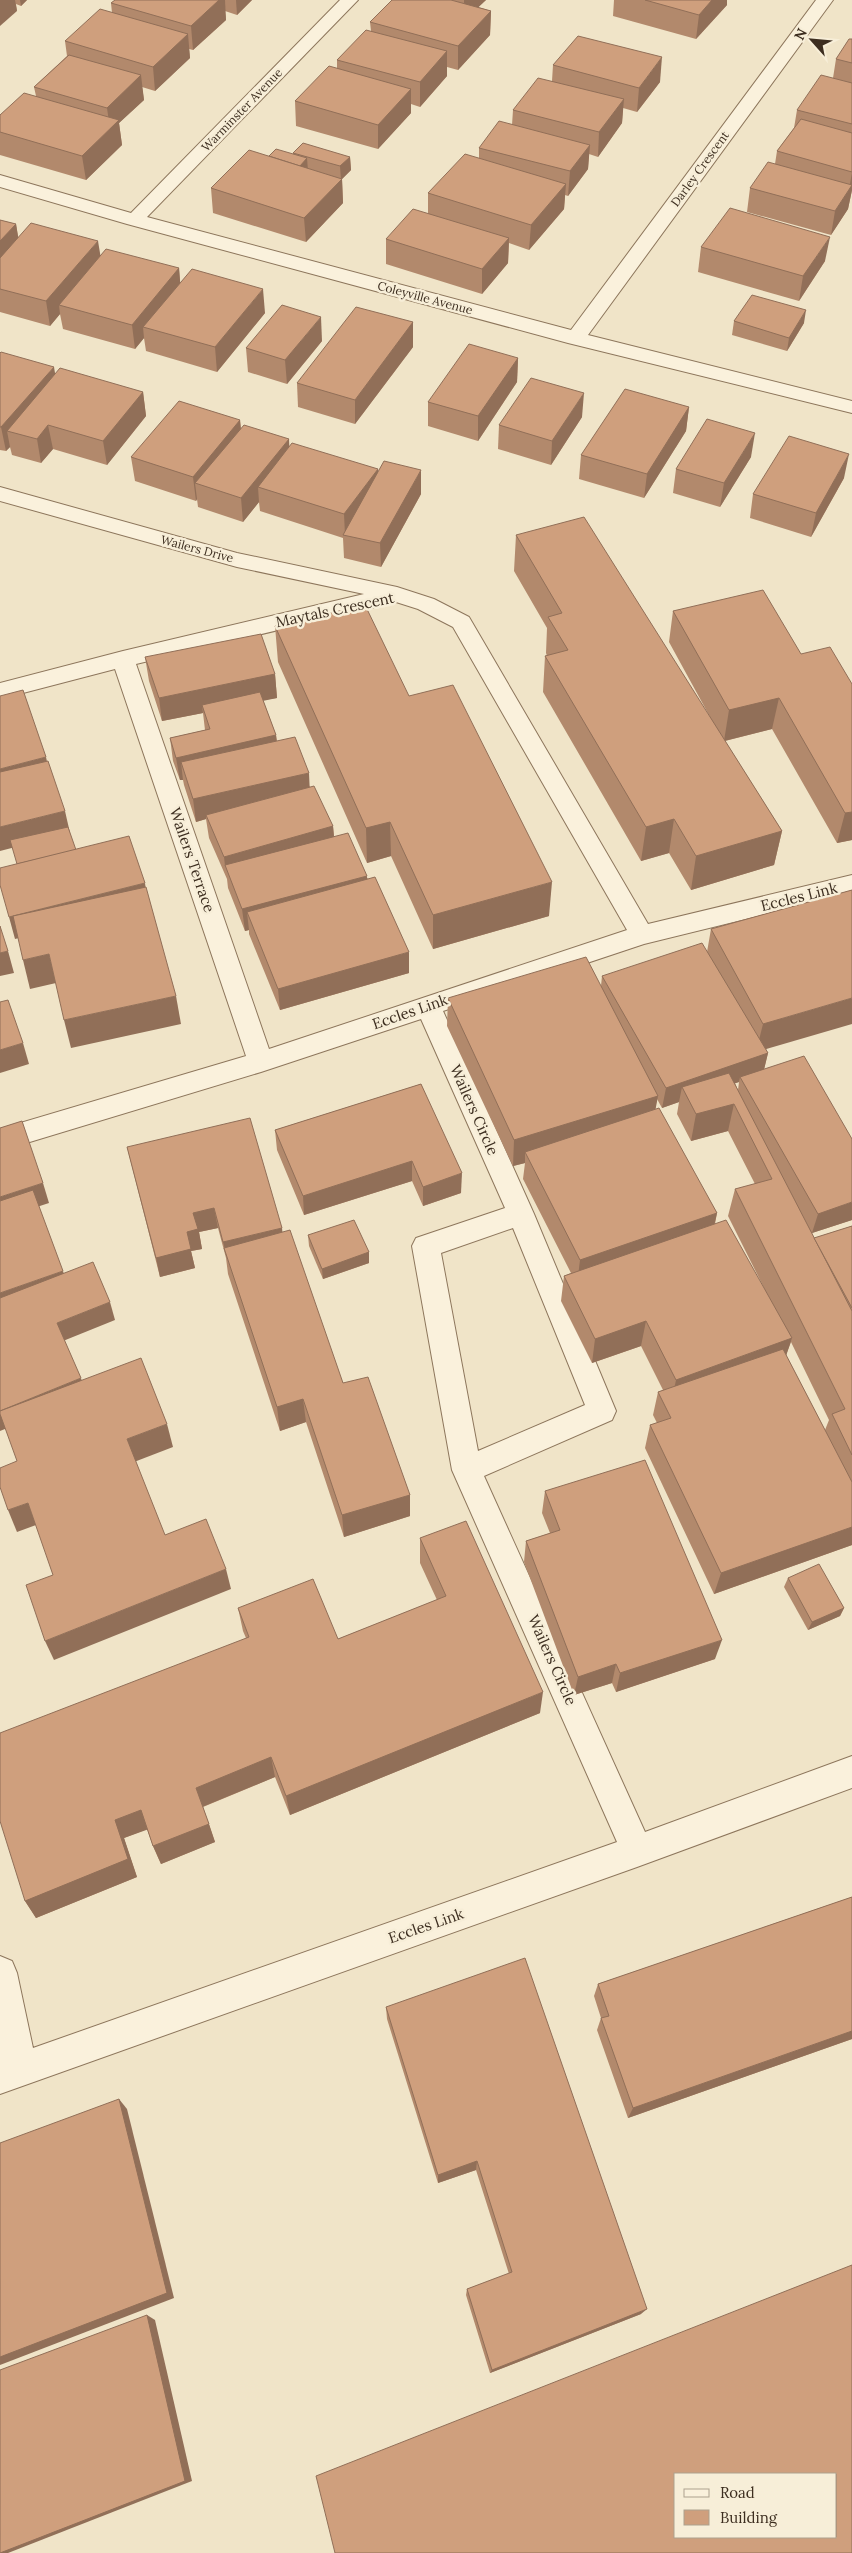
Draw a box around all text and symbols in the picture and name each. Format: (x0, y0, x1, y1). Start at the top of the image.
north arrow (787, 15, 837, 65)
text: N (790, 25, 811, 43)
street label: Warminster Avenue (198, 65, 286, 154)
street label: Darley Crescent (667, 128, 732, 209)
street label: Coleyville Avenue (376, 278, 475, 318)
street label: Wailers Drive (159, 532, 236, 566)
street label: Maytals Crescent (274, 588, 396, 631)
street label: Wailers Terrace (166, 805, 219, 915)
street label: Eccles Link (759, 878, 839, 915)
street label: Eccles Link (370, 990, 450, 1033)
street label: Wailers Circle (446, 1062, 503, 1158)
street label: Wailers Circle (524, 1612, 581, 1708)
street label: Eccles Link (386, 1904, 466, 1947)
legend (674, 2473, 837, 2538)
text: Road (720, 2483, 755, 2502)
text: Building (720, 2508, 778, 2527)

